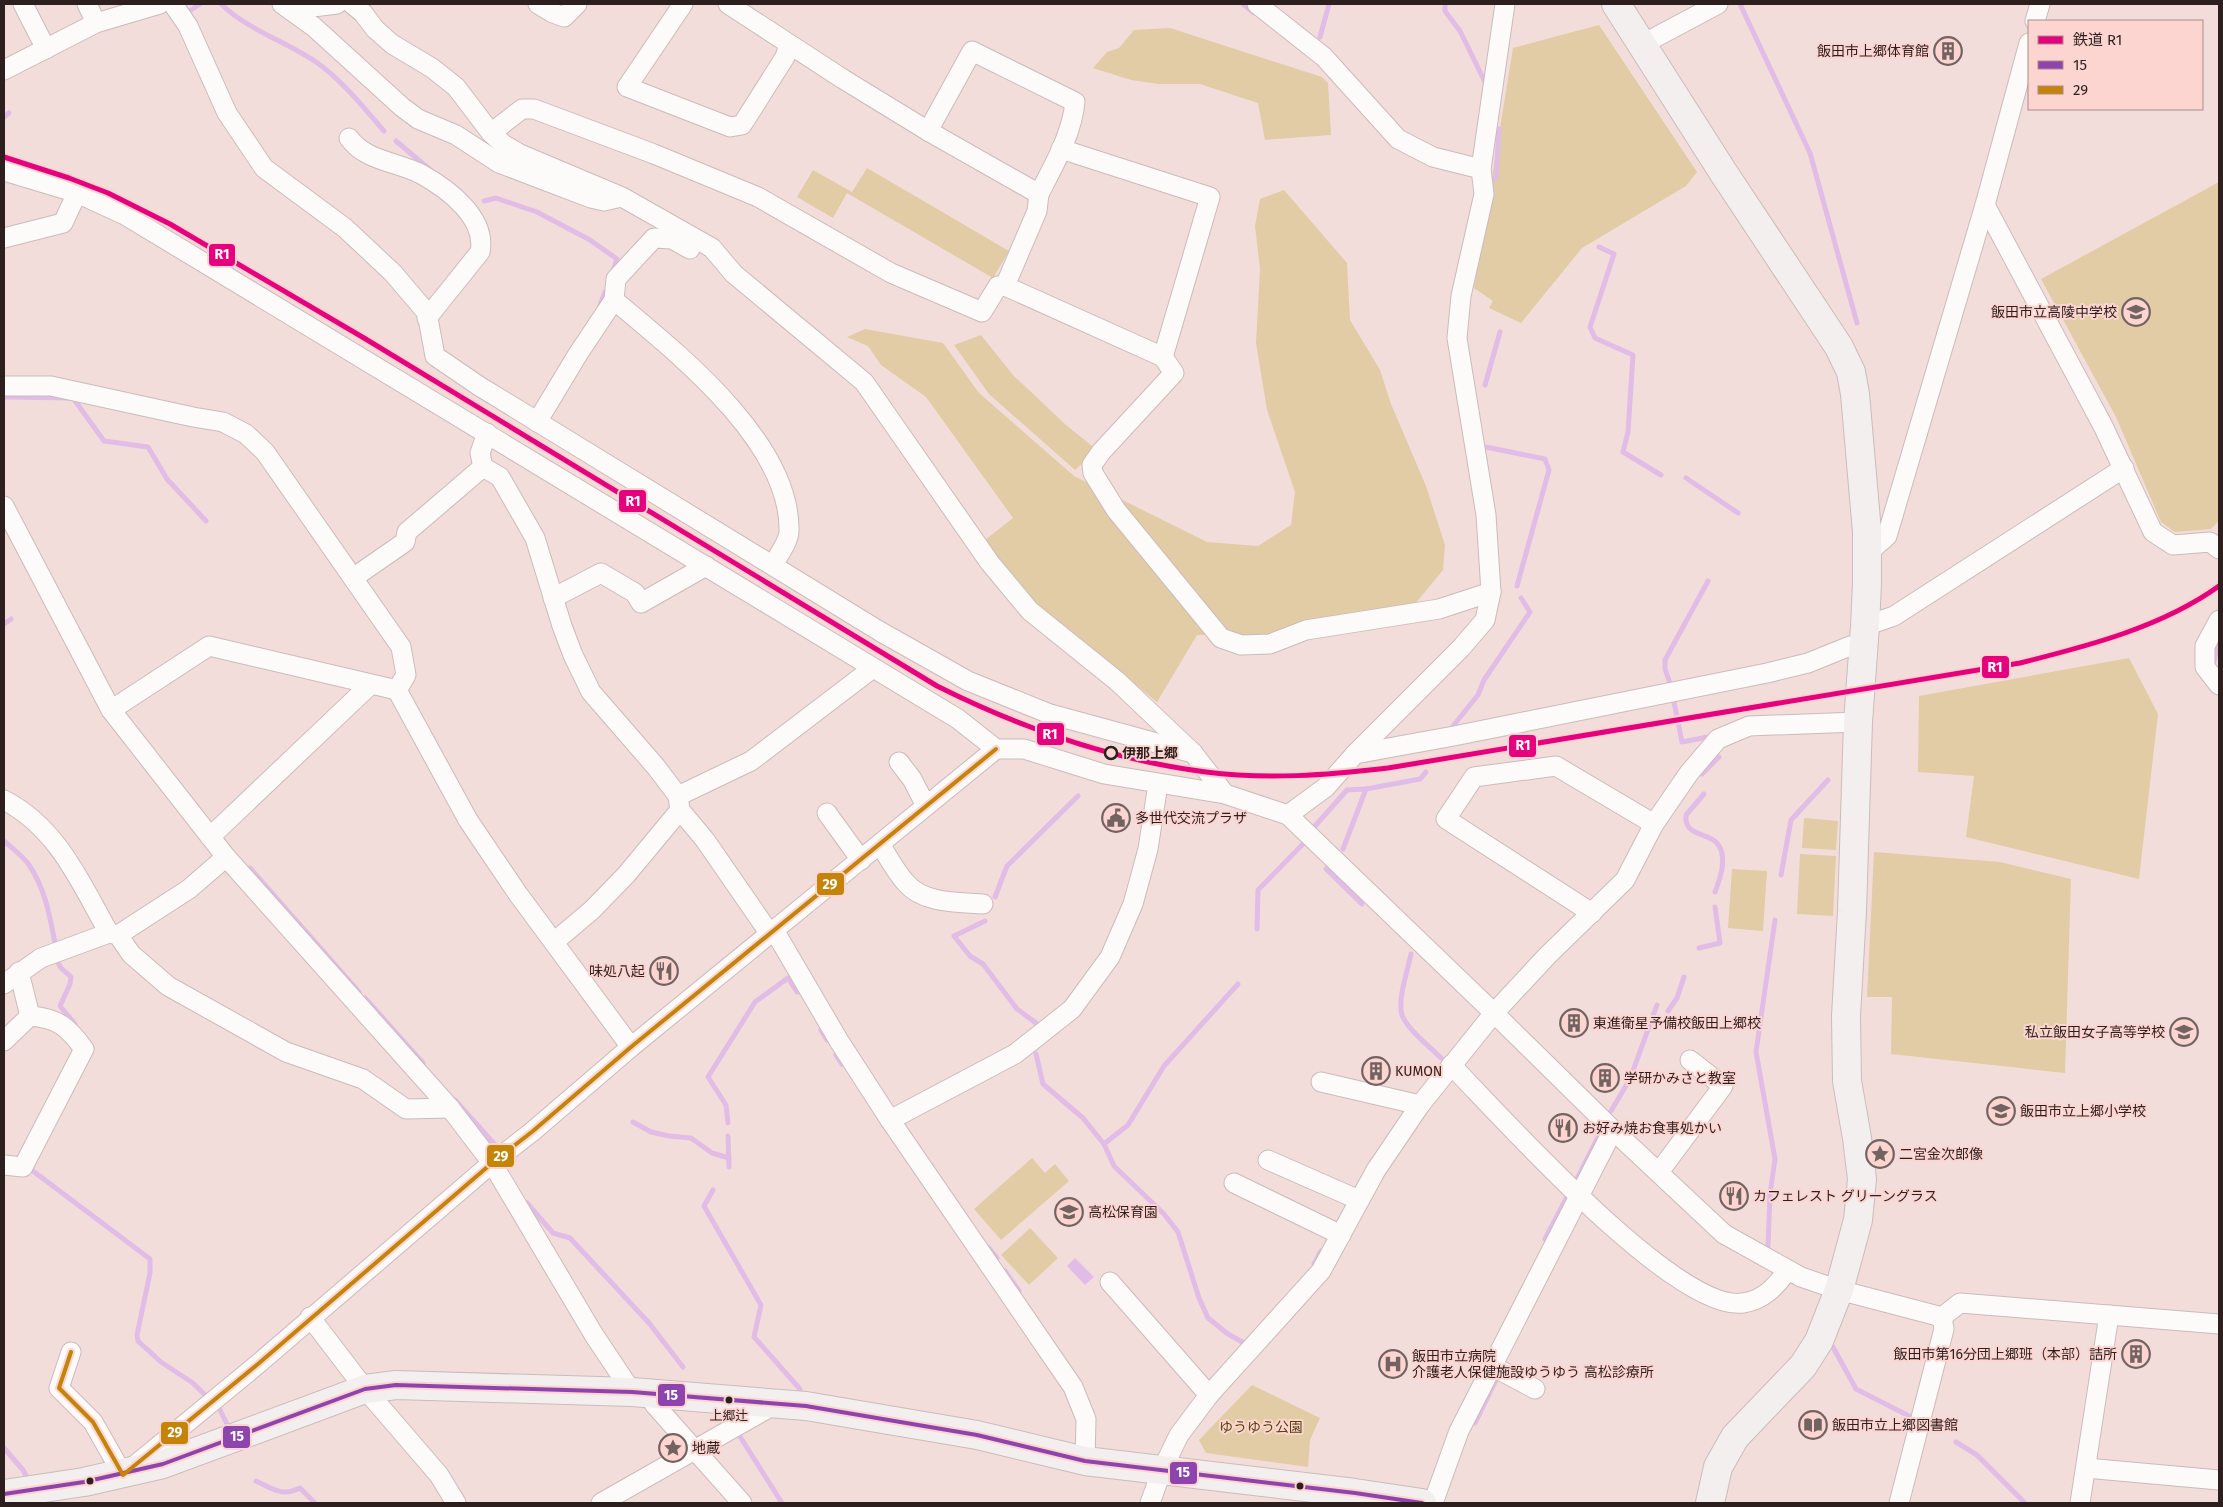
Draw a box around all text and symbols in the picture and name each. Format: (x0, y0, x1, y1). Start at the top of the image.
legend (2028, 20, 2203, 110)
text: 鉄道 R1 (2073, 31, 2122, 49)
building icon: 飯田市上郷体育館 (1933, 36, 1963, 66)
place label: 飯田市上郷体育館 (1817, 43, 1929, 60)
text: 15 (2073, 56, 2087, 74)
text: 29 (2073, 81, 2088, 99)
line badge: R1 (208, 243, 236, 267)
text: R1 (215, 246, 229, 263)
school or university icon: 飯田市立高陵中学校 (2121, 297, 2151, 327)
place label: 飯田市立高陵中学校 (1991, 304, 2117, 321)
line badge: R1 (618, 489, 647, 513)
text: R1 (626, 493, 640, 510)
line badge: R1 (1981, 655, 2010, 679)
text: R1 (1988, 659, 2002, 676)
line badge: R1 (1036, 722, 1065, 746)
text: R1 (1043, 726, 1057, 743)
line badge: R1 (1508, 734, 1537, 758)
text: R1 (1516, 737, 1530, 754)
place label: 伊那上郷 (1122, 745, 1178, 762)
marker: 伊那上郷 (1104, 746, 1118, 760)
public building icon: 多世代交流プラザ (1101, 803, 1131, 833)
place label: 多世代交流プラザ (1135, 810, 1247, 827)
line badge: 29 (816, 872, 845, 896)
text: 29 (823, 876, 838, 893)
restaurant icon: 味処八起 (649, 956, 679, 986)
place label: 味処八起 (589, 963, 645, 980)
building icon: 東進衛星予備校飯田上郷校 (1559, 1008, 1589, 1038)
place label: 東進衛星予備校飯田上郷校 (1593, 1015, 1761, 1032)
school or university icon: 私立飯田女子高等学校 (2169, 1017, 2199, 1047)
place label: 私立飯田女子高等学校 (2025, 1024, 2165, 1041)
building icon: KUMON (1361, 1056, 1391, 1086)
place label: KUMON (1395, 1063, 1442, 1080)
building icon: 学研かみさと教室 (1590, 1063, 1620, 1093)
place label: 学研かみさと教室 (1624, 1070, 1736, 1087)
school or university icon: 飯田市立上郷小学校 (1986, 1096, 2016, 1126)
place label: 飯田市立上郷小学校 (2020, 1103, 2146, 1120)
restaurant icon: お好み焼お食事処かい (1548, 1113, 1578, 1143)
place label: お好み焼お食事処かい (1582, 1120, 1722, 1137)
place icon: 二宮金次郎像 (1865, 1139, 1895, 1169)
line badge: 29 (486, 1144, 515, 1168)
place label: 二宮金次郎像 (1899, 1146, 1983, 1163)
text: 29 (494, 1148, 509, 1165)
restaurant icon: カフェレスト グリーングラス (1719, 1181, 1749, 1211)
place label: カフェレスト グリーングラス (1753, 1188, 1938, 1205)
school or university icon: 高松保育園 (1054, 1197, 1084, 1227)
place label: 高松保育園 (1088, 1204, 1158, 1221)
building icon: 飯田市第16分団上郷班（本部）詰所 (2121, 1339, 2151, 1369)
place label: 飯田市第16分団上郷班（本部）詰所 (1893, 1346, 2117, 1363)
place label: 飯田市立病院 介護老人保健施設ゆうゆう 高松診療所 (1412, 1348, 1654, 1381)
hospital icon: 飯田市立病院 介護老人保健施設ゆうゆう 高松診療所 (1378, 1349, 1408, 1379)
line badge: 15 (657, 1383, 686, 1407)
text: 15 (664, 1387, 678, 1404)
marker: 上郷辻 (724, 1395, 734, 1405)
place label: 上郷辻 (709, 1408, 749, 1423)
library icon: 飯田市立上郷図書館 (1798, 1410, 1828, 1440)
place label: 飯田市立上郷図書館 (1832, 1417, 1958, 1434)
park label: ゆうゆう公園 (1219, 1419, 1303, 1436)
line badge: 29 (160, 1421, 189, 1445)
text: 29 (168, 1424, 183, 1441)
line badge: 15 (222, 1425, 251, 1449)
text: 15 (230, 1428, 244, 1445)
place icon: 地蔵 (658, 1433, 688, 1463)
place label: 地蔵 (692, 1440, 720, 1457)
line badge: 15 (1169, 1461, 1198, 1485)
text: 15 (1176, 1464, 1190, 1481)
unlabelled marker (85, 1476, 95, 1486)
unlabelled marker (1295, 1481, 1305, 1491)

